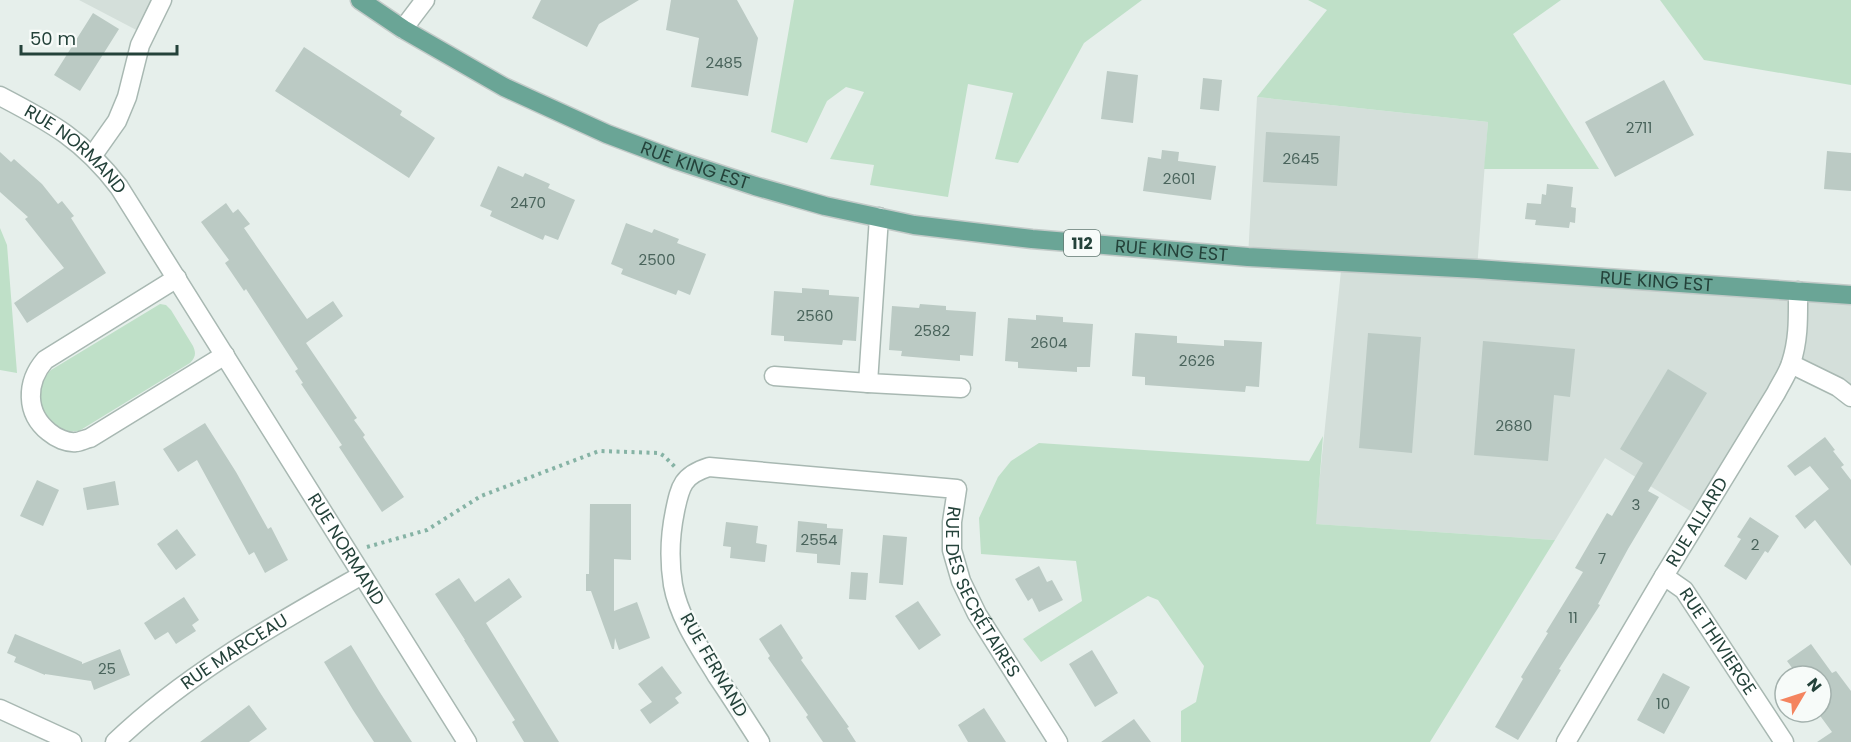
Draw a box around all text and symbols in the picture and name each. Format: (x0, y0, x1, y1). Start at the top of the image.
scale bar (21, 18, 177, 56)
text: 50 m (30, 26, 76, 51)
house number: 2485 (706, 52, 742, 73)
street label: RUE NORMAND (20, 98, 133, 199)
house number: 2711 (1626, 117, 1652, 138)
street label: RUE KING EST (637, 135, 753, 195)
house number: 2645 (1282, 148, 1320, 169)
house number: 2601 (1163, 168, 1195, 189)
house number: 2470 (510, 192, 546, 213)
road number: 112 (1064, 230, 1100, 256)
street label: RUE KING EST (1114, 233, 1229, 267)
house number: 2500 (639, 249, 675, 270)
street label: RUE KING EST (1599, 265, 1714, 297)
house number: 2560 (797, 305, 834, 326)
house number: 2582 (914, 320, 950, 341)
house number: 2604 (1030, 332, 1068, 353)
house number: 2626 (1179, 350, 1215, 371)
house number: 2680 (1495, 415, 1533, 436)
street label: RUE ALLARD (1660, 472, 1734, 571)
street label: RUE NORMAND (302, 488, 391, 610)
house number: 3 (1632, 494, 1640, 515)
street label: RUE DES SECRÉTAIRES (940, 504, 1027, 682)
house number: 2554 (801, 529, 837, 550)
house number: 2 (1751, 534, 1759, 555)
house number: 7 (1598, 548, 1606, 569)
street label: RUE THIVIERGE (1674, 583, 1763, 700)
street label: RUE MARCEAU (175, 607, 292, 695)
house number: 11 (1568, 607, 1578, 628)
street label: RUE FERNAND (674, 608, 754, 721)
house number: 25 (98, 658, 116, 679)
north arrow (1773, 664, 1833, 724)
text: N (1802, 673, 1827, 697)
house number: 10 (1656, 693, 1670, 714)

